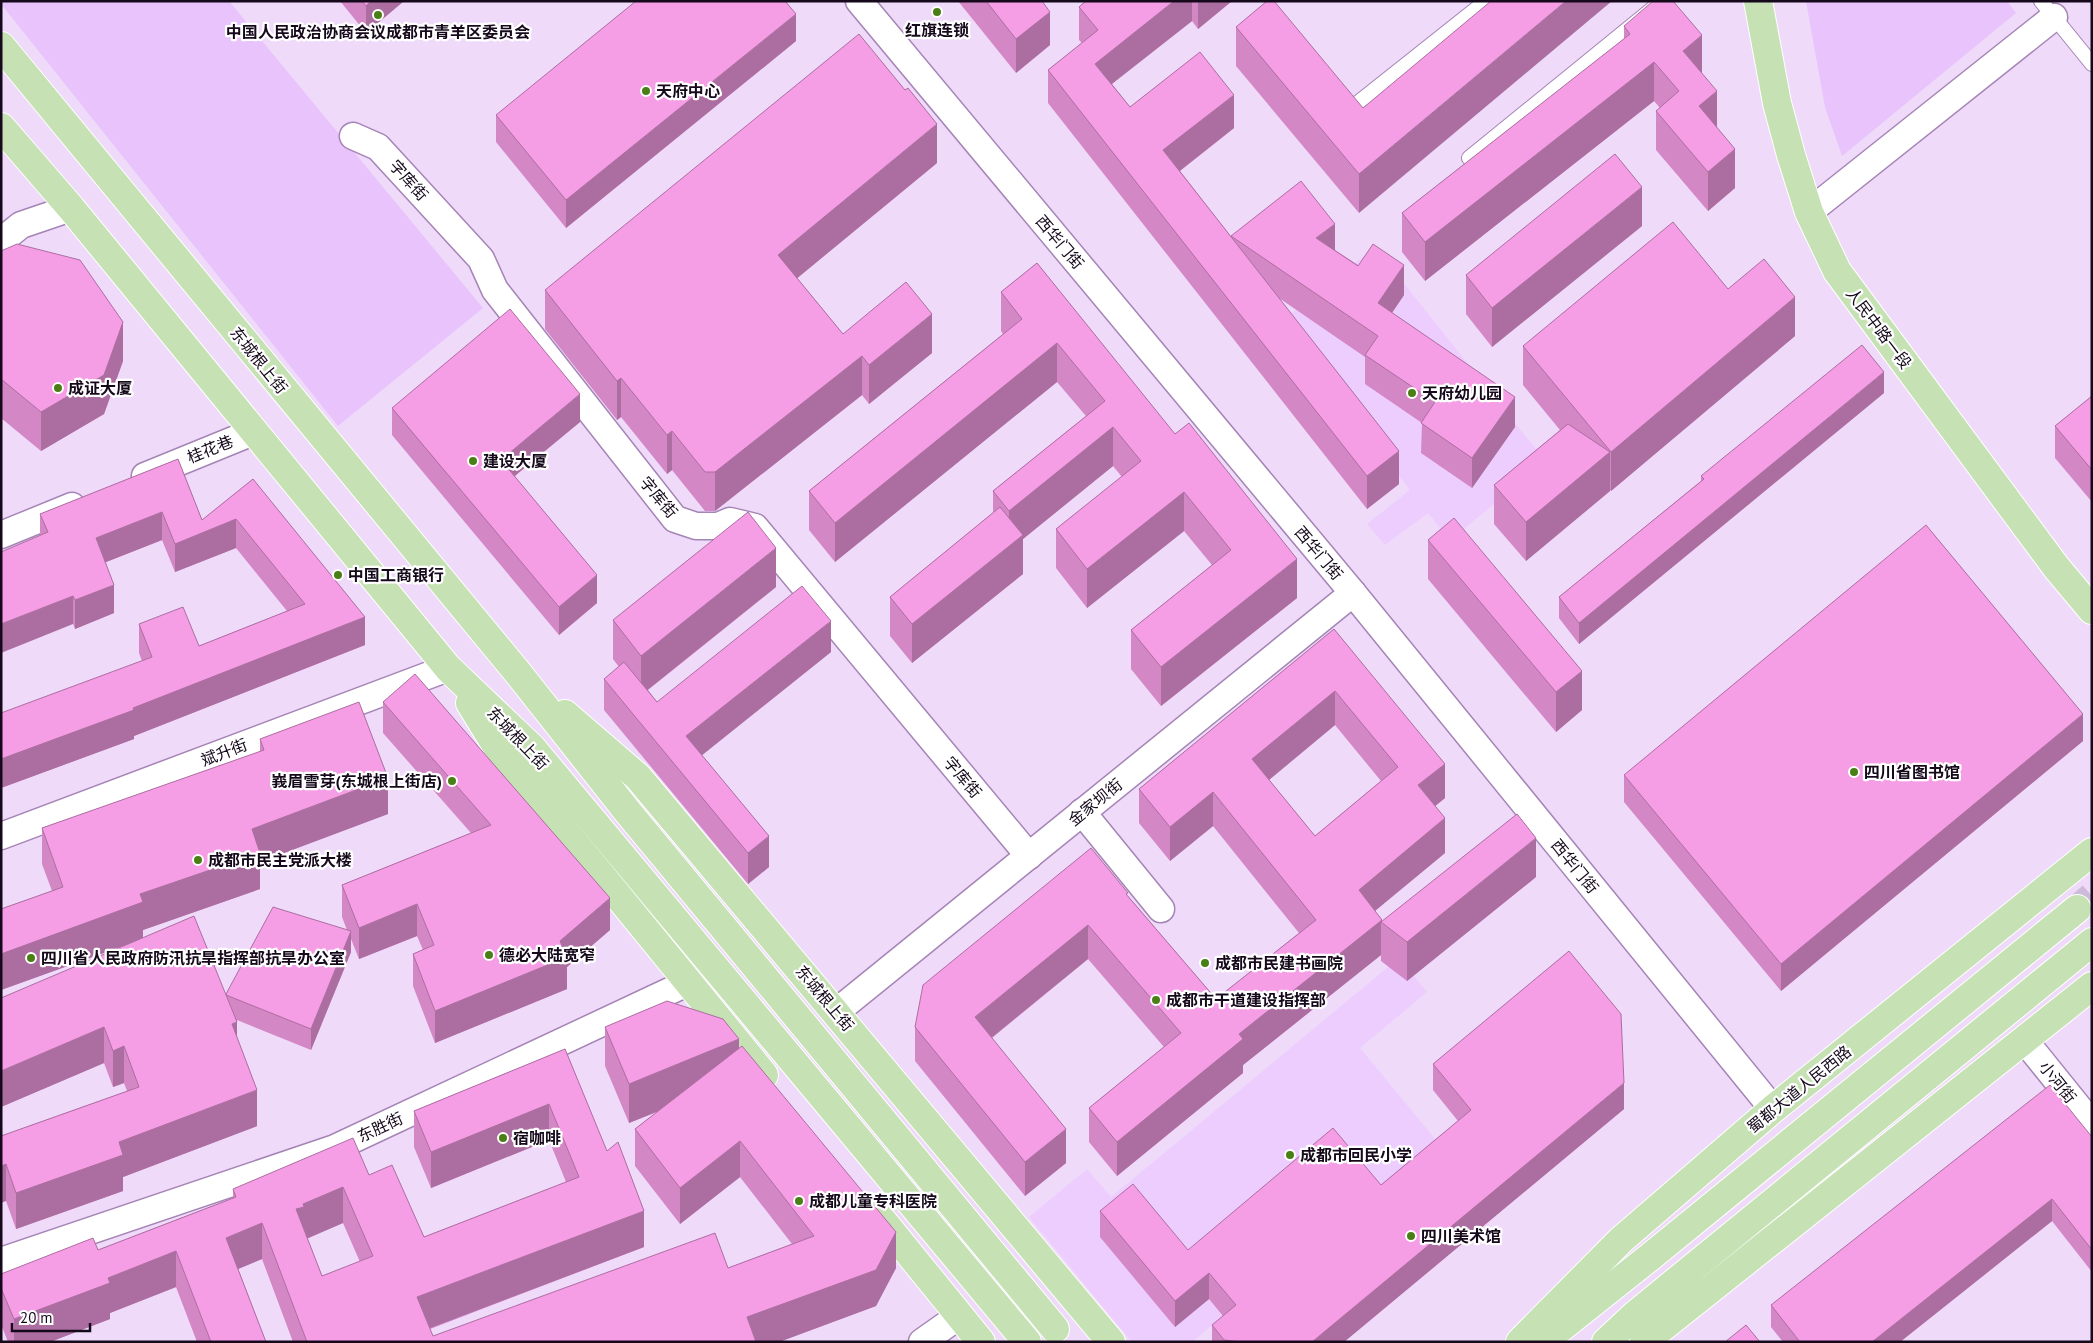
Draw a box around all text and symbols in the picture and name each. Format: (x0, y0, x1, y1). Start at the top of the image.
marker: 红旗连锁 (931, 6, 943, 18)
marker: 中国人民政治协商会议成都市青羊区委员会 (372, 9, 384, 21)
place label: 红旗连锁 (905, 20, 969, 40)
place label: 中国人民政治协商会议成都市青羊区委员会 (226, 22, 530, 42)
place label: 天府中心 (656, 81, 720, 101)
marker: 天府中心 (640, 85, 652, 97)
street label: 字库街 (386, 155, 432, 205)
street label: 西华门街 (1032, 211, 1088, 273)
street label: 人民中路一段 (1842, 284, 1916, 372)
street label: 东城根上街 (226, 323, 292, 397)
place label: 成证大厦 (68, 378, 132, 398)
marker: 成证大厦 (52, 382, 64, 394)
place label: 天府幼儿园 (1422, 383, 1502, 403)
marker: 天府幼儿园 (1406, 387, 1418, 399)
street label: 桂花巷 (184, 431, 236, 467)
place label: 建设大厦 (483, 451, 547, 471)
marker: 建设大厦 (467, 455, 479, 467)
street label: 字库街 (636, 472, 682, 522)
street label: 西华门街 (1291, 522, 1347, 584)
place label: 中国工商银行 (348, 565, 444, 585)
marker: 中国工商银行 (332, 569, 344, 581)
street label: 东城根上街 (483, 702, 553, 774)
street label: 斌升街 (198, 734, 250, 770)
street label: 字库街 (940, 752, 986, 802)
place label: 四川省图书馆 (1864, 762, 1960, 782)
marker: 四川省图书馆 (1848, 766, 1860, 778)
place label: 峩眉雪芽(东城根上街店) (272, 771, 442, 791)
street label: 金家坝街 (1064, 774, 1126, 830)
marker: 峩眉雪芽(东城根上街店) (446, 775, 458, 787)
street label: 西华门街 (1547, 835, 1603, 897)
place label: 成都市民主党派大楼 (208, 850, 352, 870)
marker: 成都市民主党派大楼 (192, 854, 204, 866)
place label: 德必大陆宽窄 (499, 945, 595, 965)
place label: 四川省人民政府防汛抗旱指挥部抗旱办公室 (41, 948, 345, 968)
marker: 德必大陆宽窄 (483, 949, 495, 961)
marker: 四川省人民政府防汛抗旱指挥部抗旱办公室 (25, 952, 37, 964)
place label: 成都市民建书画院 (1215, 953, 1343, 973)
marker: 成都市民建书画院 (1199, 957, 1211, 969)
street label: 东城根上街 (792, 961, 858, 1035)
place label: 成都市干道建设指挥部 (1166, 990, 1326, 1010)
marker: 成都市干道建设指挥部 (1150, 994, 1162, 1006)
street label: 蜀都大道人民西路 (1743, 1041, 1855, 1137)
street label: 小河街 (2035, 1057, 2081, 1107)
street label: 东胜街 (354, 1108, 406, 1146)
place label: 宿咖啡 (513, 1128, 561, 1148)
marker: 宿咖啡 (497, 1132, 509, 1144)
place label: 成都市回民小学 (1300, 1145, 1412, 1165)
marker: 成都市回民小学 (1284, 1149, 1296, 1161)
place label: 成都儿童专科医院 (809, 1191, 937, 1211)
marker: 成都儿童专科医院 (793, 1195, 805, 1207)
place label: 四川美术馆 (1421, 1226, 1501, 1246)
marker: 四川美术馆 (1405, 1230, 1417, 1242)
scale bar (12, 1300, 90, 1332)
text: 20 m (20, 1308, 53, 1327)

